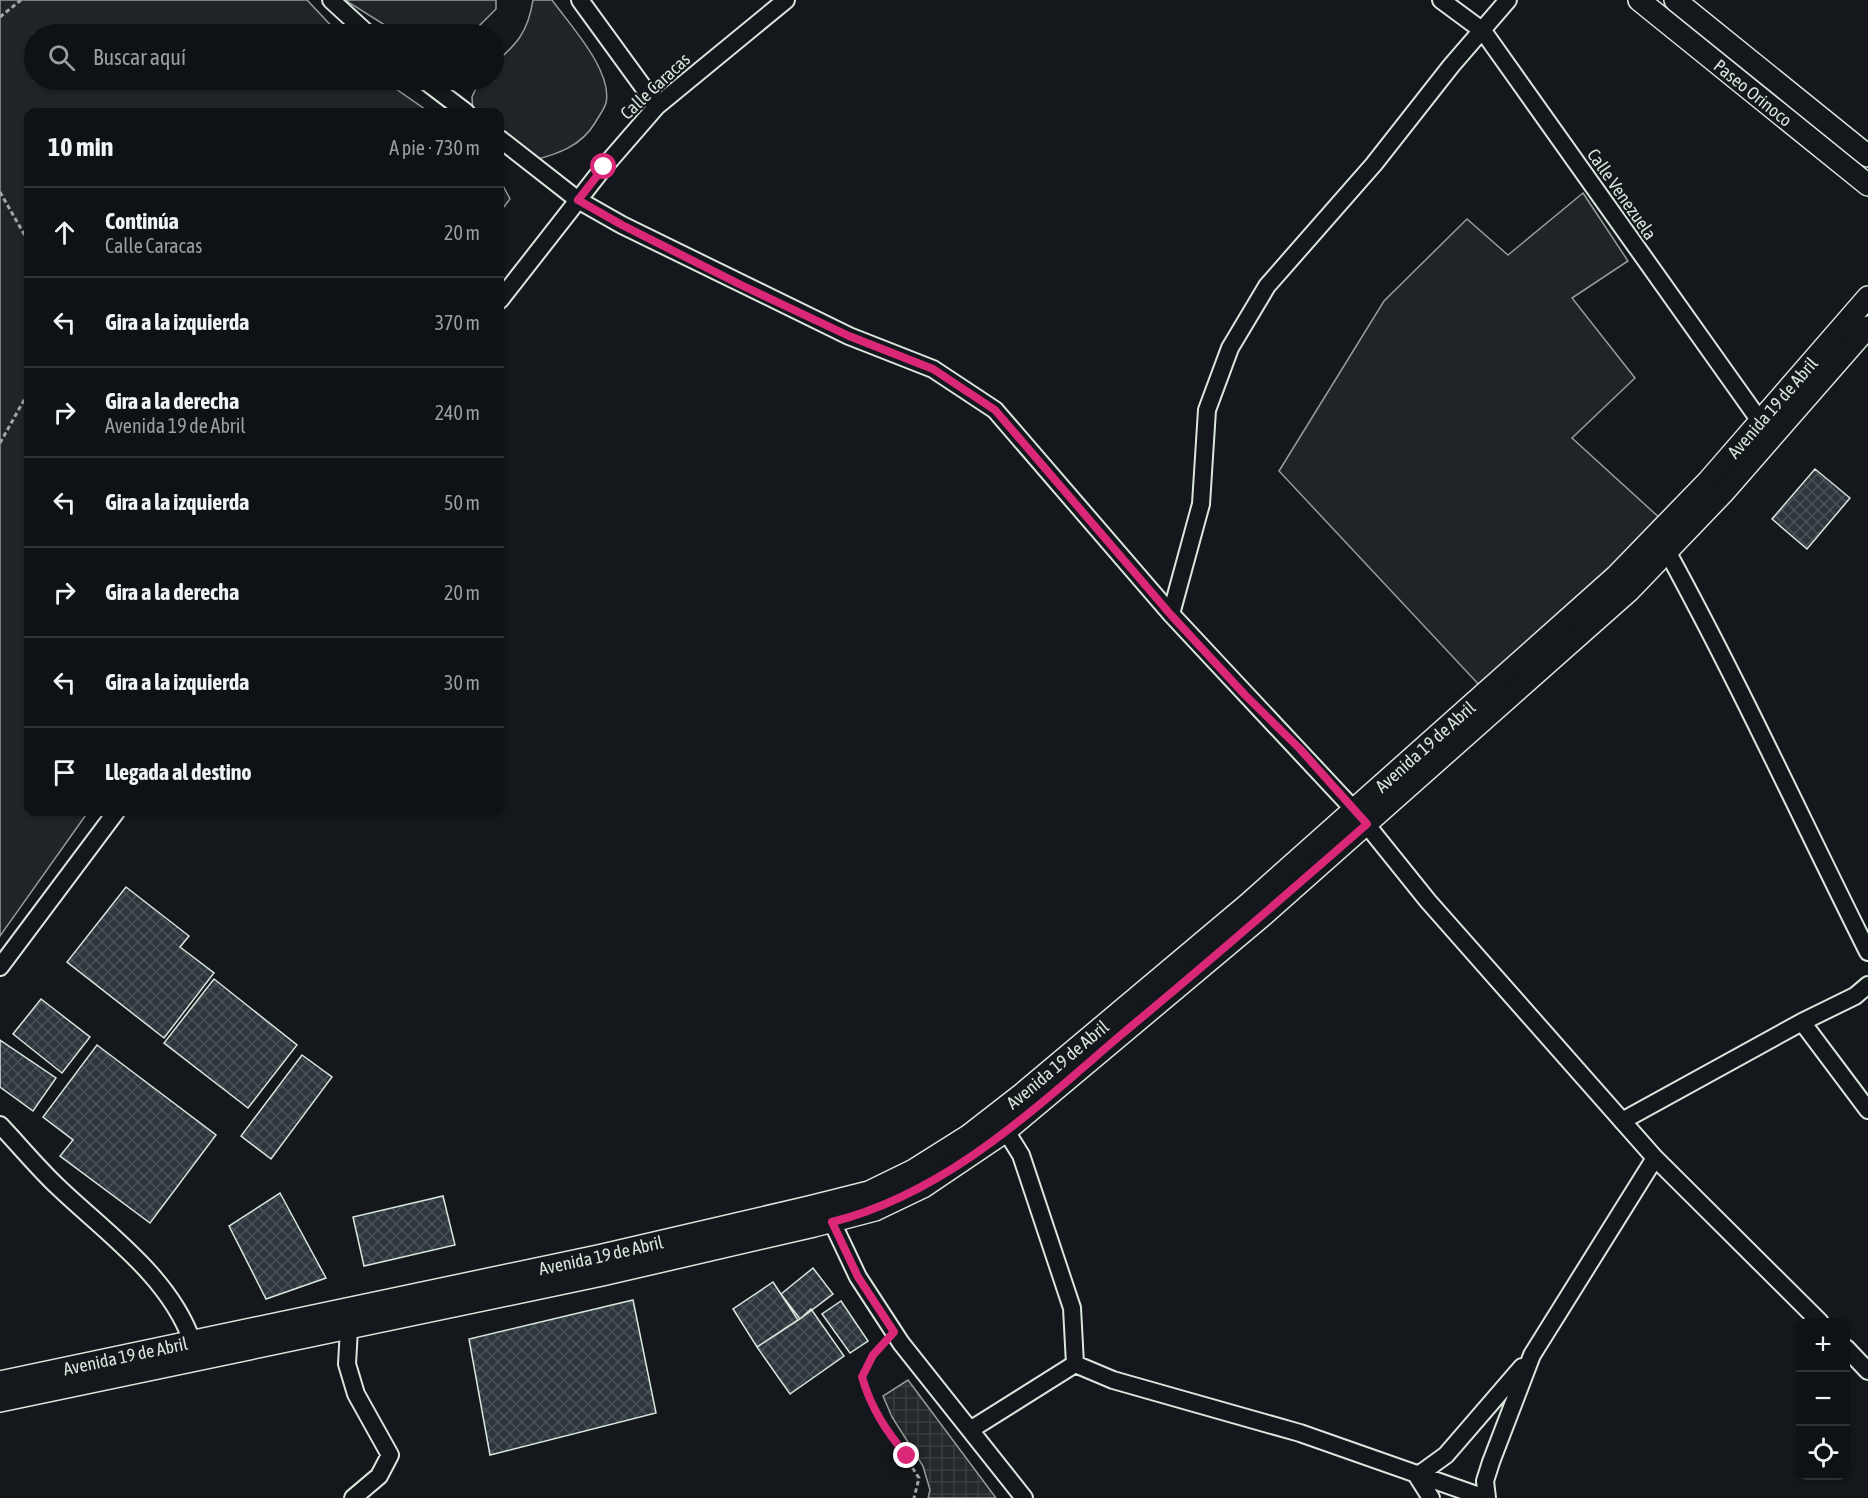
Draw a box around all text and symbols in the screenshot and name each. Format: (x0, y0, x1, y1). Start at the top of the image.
search box (24, 24, 504, 90)
icon: search (45, 41, 78, 74)
text: Buscar aquí (93, 44, 186, 70)
street label: Calle Caracas (616, 48, 694, 124)
street label: Paseo Orinoco (1710, 55, 1797, 130)
text: 10 min (48, 132, 113, 162)
text: A pie · 730 m (389, 136, 480, 159)
street label: Calle Venezuela (1583, 144, 1661, 244)
route start (590, 153, 616, 179)
text: Continúa (105, 208, 179, 234)
icon: ahead (48, 216, 81, 249)
text: 20 m (444, 221, 480, 244)
text: Calle Caracas (105, 234, 202, 257)
icon: left (48, 306, 81, 339)
text: Gira a la izquierda (105, 309, 249, 335)
text: 370 m (435, 311, 480, 334)
street label: Avenida 19 de Abril (1723, 352, 1822, 462)
text: Gira a la derecha (105, 388, 239, 414)
icon: right (48, 396, 81, 429)
text: 240 m (435, 401, 480, 424)
text: Avenida 19 de Abril (105, 414, 246, 437)
icon: left (48, 486, 81, 519)
text: Gira a la izquierda (105, 489, 249, 515)
text: 50 m (444, 491, 480, 514)
icon: right (48, 576, 81, 609)
text: Gira a la derecha (105, 579, 239, 605)
text: 20 m (444, 581, 480, 604)
icon: left (48, 666, 81, 699)
text: Gira a la izquierda (105, 669, 249, 695)
text: 30 m (444, 671, 480, 694)
street label: Avenida 19 de Abril (1371, 696, 1479, 796)
icon: arrive (48, 756, 81, 789)
text: Llegada al destino (105, 759, 252, 785)
street label: Avenida 19 de Abril (1002, 1015, 1113, 1113)
street label: Avenida 19 de Abril (537, 1231, 665, 1279)
map controls (1796, 1318, 1850, 1480)
button: + (1796, 1318, 1850, 1372)
street label: Avenida 19 de Abril (61, 1332, 190, 1379)
button: − (1796, 1372, 1850, 1426)
button: locate (1796, 1426, 1850, 1480)
route end (893, 1442, 919, 1468)

